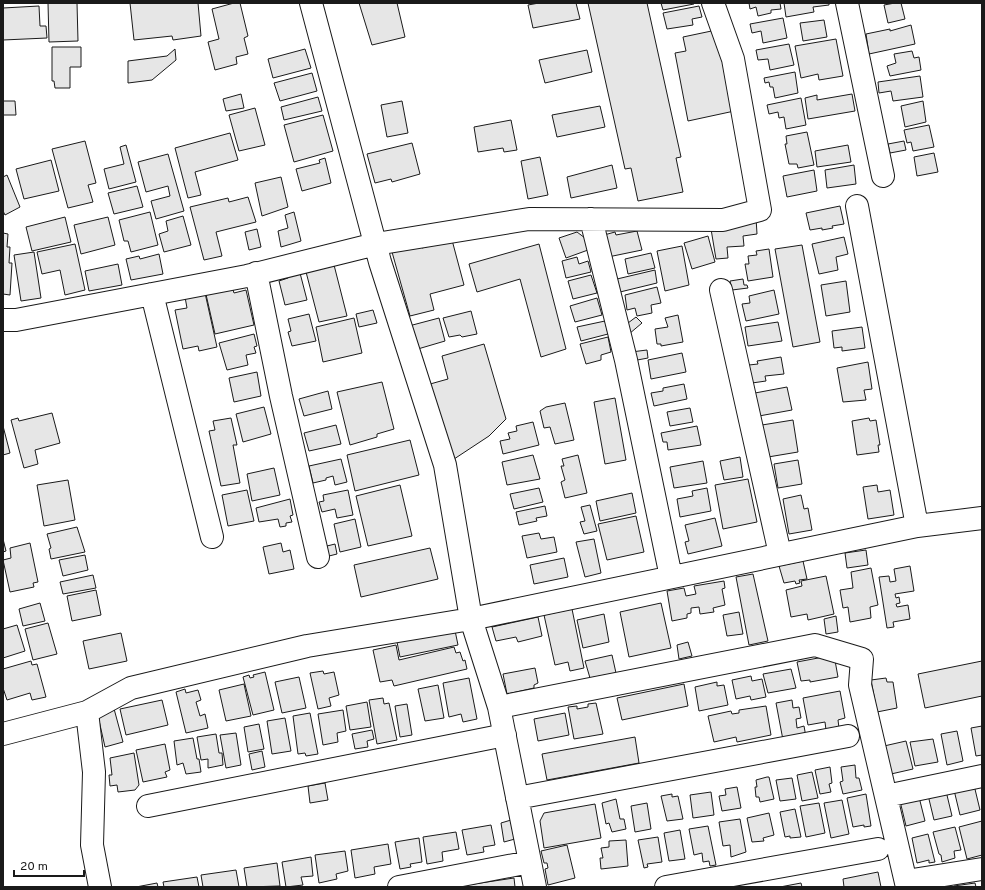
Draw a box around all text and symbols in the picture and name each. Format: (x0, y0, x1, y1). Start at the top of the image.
scale bar (14, 852, 84, 878)
text: 20 m (20, 859, 48, 875)

